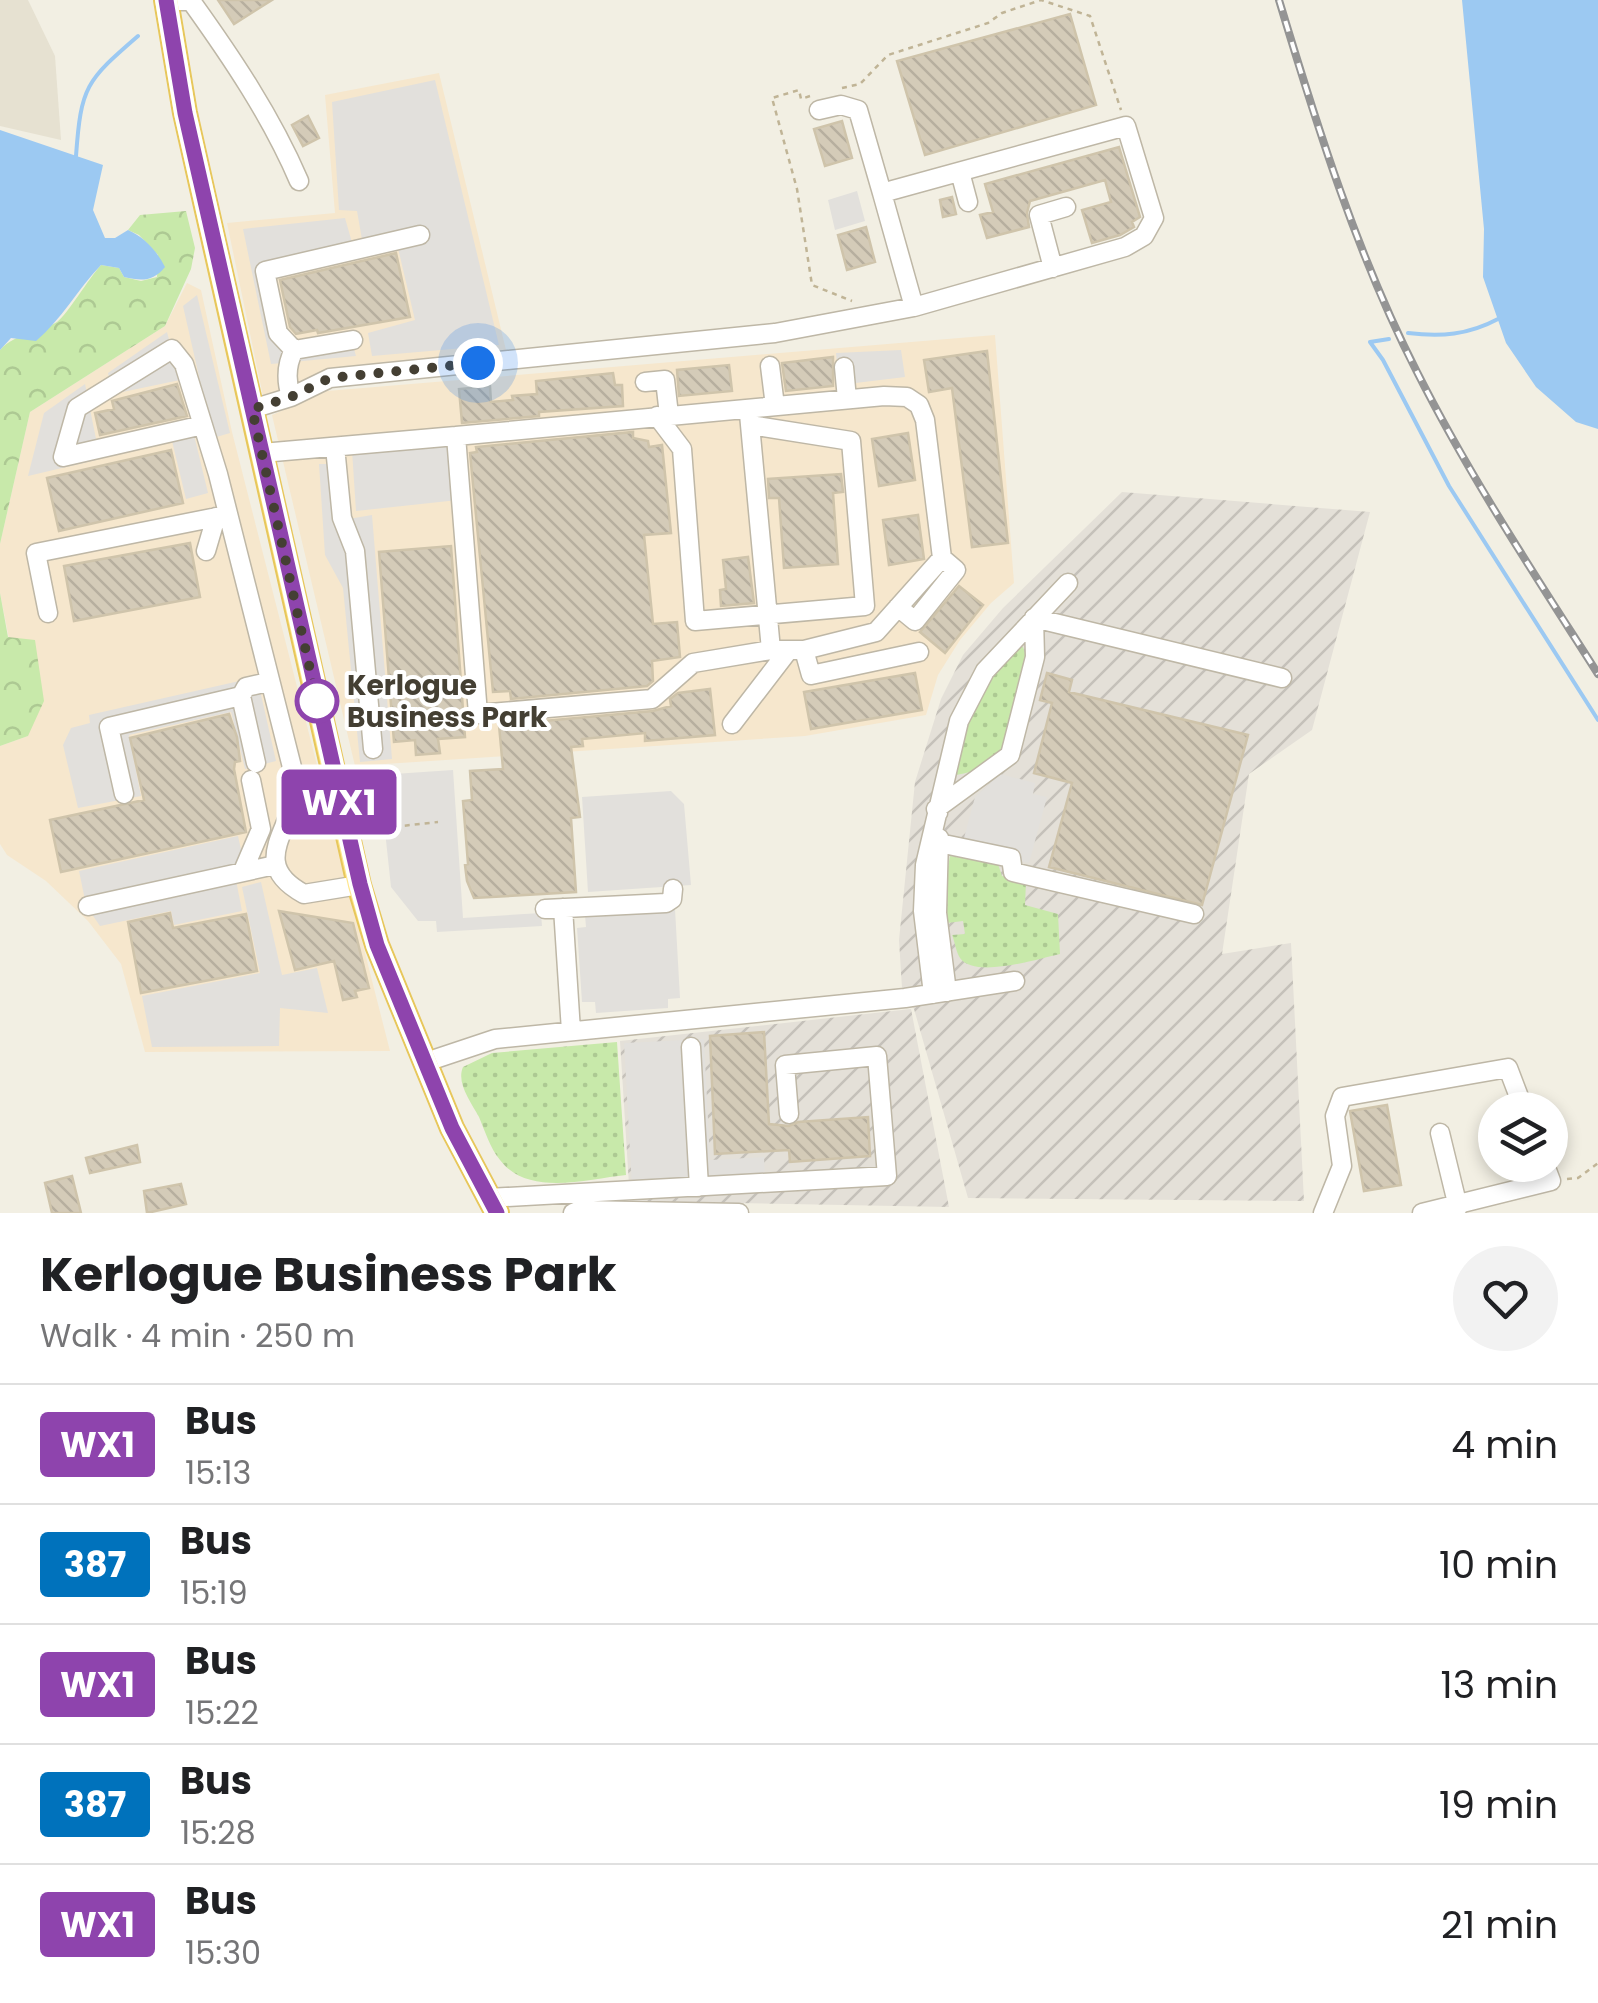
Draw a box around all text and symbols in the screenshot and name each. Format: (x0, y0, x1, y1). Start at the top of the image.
your location (453, 338, 503, 388)
place label: Kerlogue Business Park (347, 666, 548, 737)
marker: Kerlogue Business Park (296, 680, 338, 722)
line badge: WX1 (282, 770, 396, 834)
text: WX1 (301, 778, 377, 827)
map controls (1478, 1092, 1568, 1182)
button: layers (1478, 1092, 1568, 1182)
text: Kerlogue Business Park (40, 1241, 616, 1308)
button: heart (1453, 1246, 1558, 1351)
text: Walk · 4 min · 250 m (40, 1313, 355, 1358)
text: Bus (185, 1394, 257, 1447)
text: 4 min (1451, 1418, 1558, 1471)
text: WX1 (60, 1420, 135, 1469)
text: 15:13 (185, 1450, 251, 1495)
text: Bus (180, 1514, 252, 1567)
text: 10 min (1439, 1538, 1558, 1591)
text: 387 (64, 1540, 126, 1589)
text: 15:19 (180, 1570, 248, 1615)
text: Bus (185, 1634, 257, 1687)
text: 13 min (1441, 1658, 1558, 1711)
text: WX1 (60, 1660, 135, 1709)
text: 15:22 (185, 1690, 259, 1735)
text: Bus (180, 1754, 252, 1807)
text: 19 min (1439, 1778, 1558, 1831)
text: 387 (64, 1780, 126, 1829)
text: 15:28 (180, 1810, 256, 1855)
text: Bus (185, 1874, 257, 1927)
text: 21 min (1441, 1898, 1558, 1951)
text: WX1 (60, 1900, 135, 1949)
text: 15:30 (185, 1930, 261, 1975)

